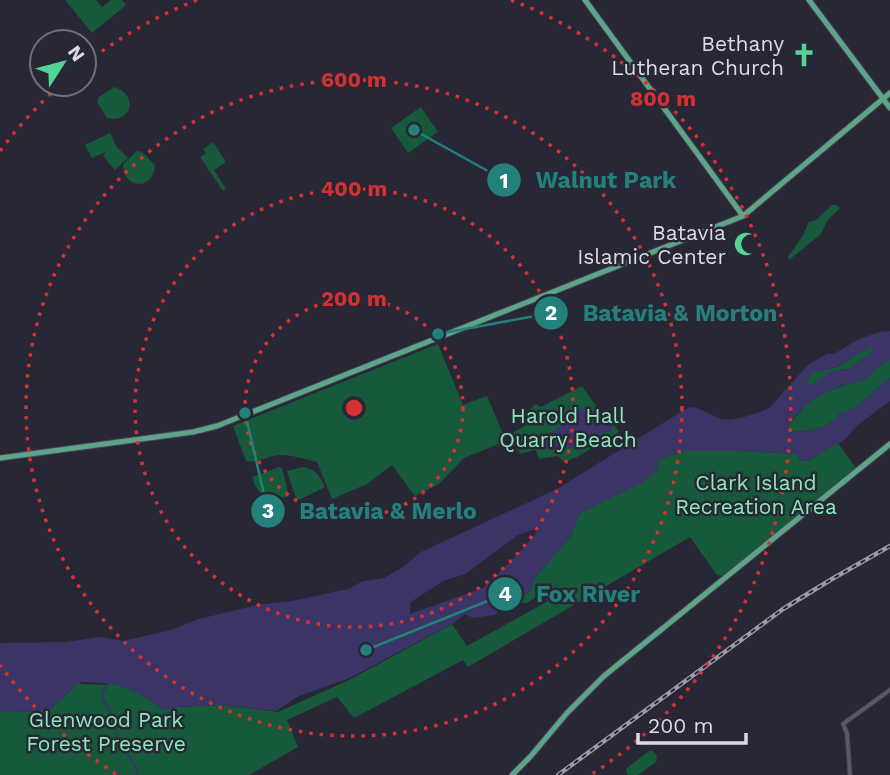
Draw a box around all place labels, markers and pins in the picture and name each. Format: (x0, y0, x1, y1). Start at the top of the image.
place label: Bethany Lutheran Church (611, 31, 784, 80)
church icon: Bethany Lutheran Church (790, 41, 818, 69)
callout: Walnut Park (486, 158, 690, 202)
place label: Batavia Islamic Center (577, 220, 726, 269)
mosque icon: Batavia Islamic Center (732, 230, 760, 258)
callout: Batavia & Morton (534, 291, 791, 335)
centre of rings (342, 396, 366, 420)
callout: Batavia & Merlo (250, 489, 491, 533)
callout: Fox River (487, 572, 655, 616)

